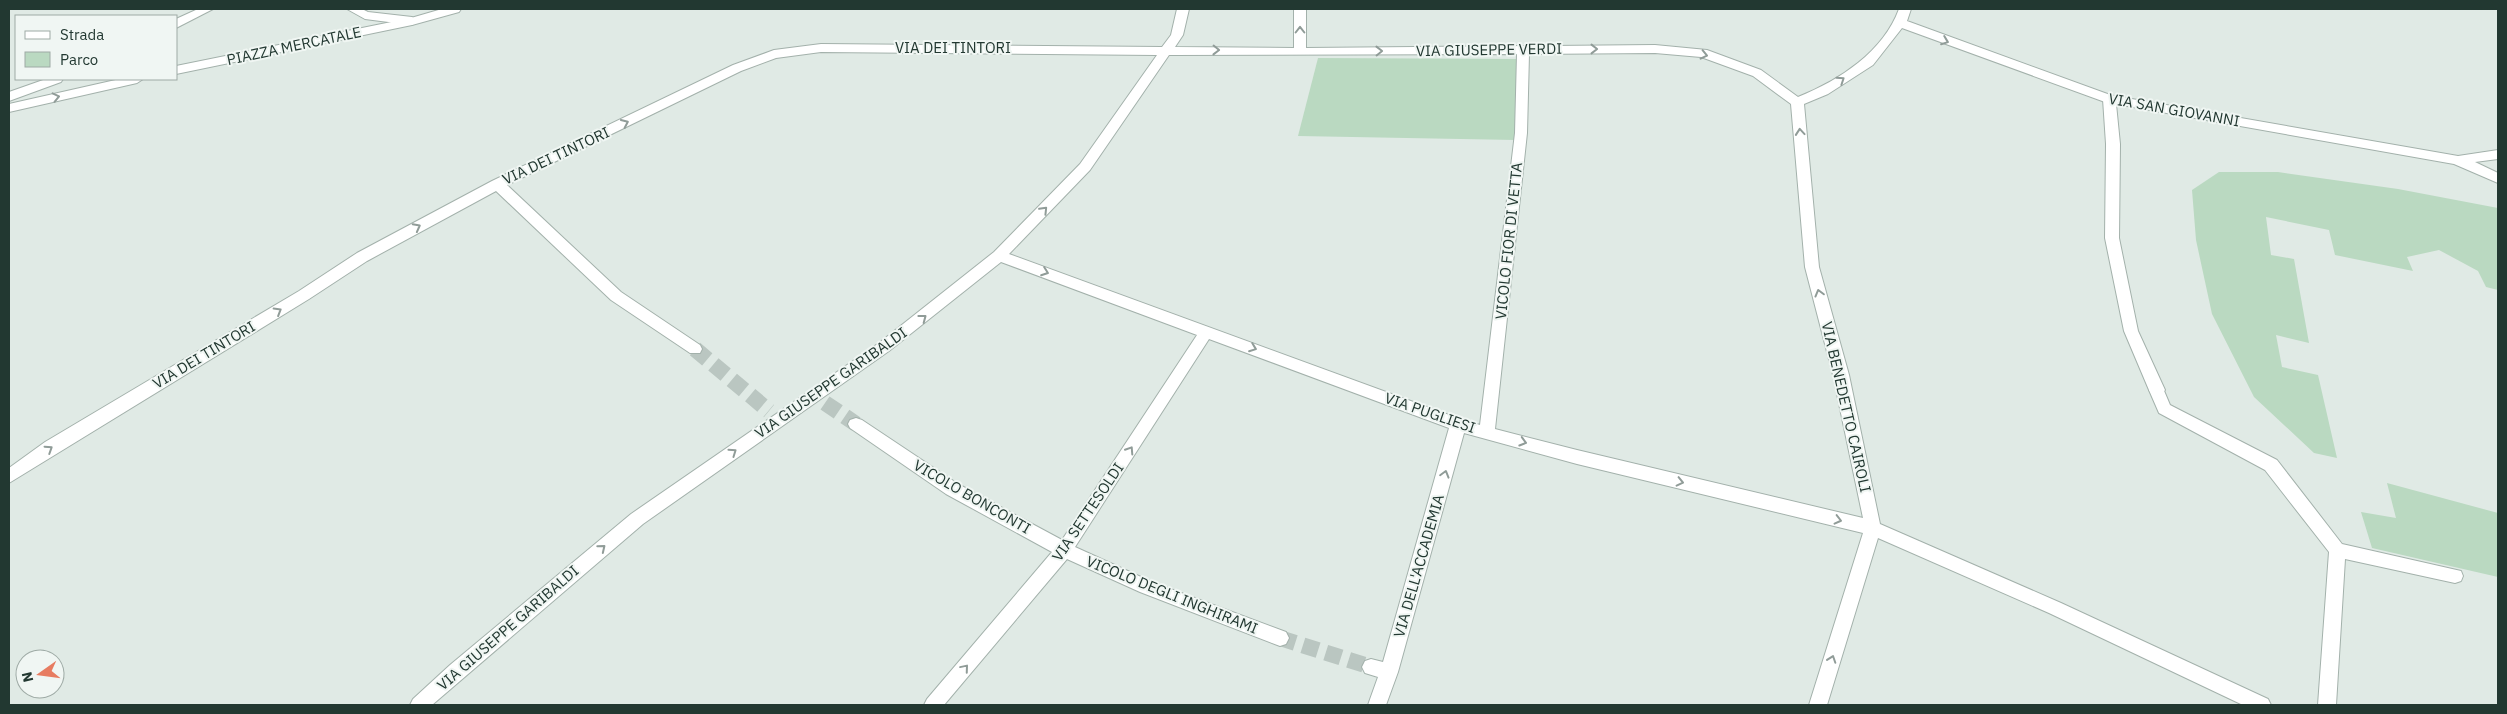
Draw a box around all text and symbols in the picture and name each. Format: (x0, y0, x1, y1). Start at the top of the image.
legend (15, 15, 178, 80)
street label: PIAZZA MERCATALE (225, 22, 363, 69)
text: Strada (60, 25, 104, 44)
one-way arrow (1295, 26, 1305, 34)
one-way arrow (1940, 35, 1949, 45)
street label: VIA DEI TINTORI (895, 38, 1011, 57)
street label: VIA GIUSEPPE VERDI (1416, 39, 1562, 60)
one-way arrow (1590, 44, 1598, 54)
one-way arrow (1212, 45, 1220, 56)
one-way arrow (1375, 46, 1383, 56)
one-way arrow (1699, 49, 1708, 60)
text: Parco (60, 50, 98, 69)
one-way arrow (1835, 77, 1844, 87)
street label: VIA SAN GIOVANNI (2107, 89, 2241, 130)
one-way arrow (52, 92, 61, 103)
one-way arrow (620, 119, 629, 130)
street label: VIA DEI TINTORI (499, 122, 612, 189)
one-way arrow (1794, 128, 1805, 136)
street label: VICOLO FIOR DI VETTA (1491, 161, 1526, 320)
one-way arrow (1038, 207, 1047, 216)
one-way arrow (412, 223, 421, 233)
one-way arrow (1040, 266, 1049, 276)
one-way arrow (1815, 289, 1825, 297)
one-way arrow (273, 307, 282, 317)
one-way arrow (917, 315, 926, 323)
street label: VIA DEI TINTORI (149, 316, 258, 393)
street label: VIA BENEDETTO CAIROLI (1818, 320, 1875, 494)
street label: VIA GIUSEPPE GARIBALDI (751, 323, 910, 442)
one-way arrow (1248, 342, 1257, 352)
street label: VIA PUGLIESI (1382, 388, 1478, 437)
one-way arrow (1518, 436, 1527, 447)
one-way arrow (43, 446, 53, 455)
one-way arrow (1124, 446, 1133, 456)
one-way arrow (727, 449, 737, 458)
street label: VICOLO BONCONTI (910, 455, 1034, 538)
street label: VIA SETTESOLDI (1048, 459, 1128, 565)
one-way arrow (1439, 470, 1449, 478)
one-way arrow (1676, 476, 1685, 487)
street label: VIA DELL'ACCADEMIA (1389, 492, 1448, 640)
one-way arrow (1834, 514, 1843, 525)
one-way arrow (596, 545, 605, 553)
street label: VICOLO DEGLI INGHIRAMI (1084, 551, 1261, 638)
street label: VIA GIUSEPPE GARIBALDI (433, 561, 582, 694)
north arrow (15, 649, 65, 699)
one-way arrow (1826, 655, 1836, 663)
one-way arrow (959, 665, 968, 674)
text: N (17, 670, 37, 684)

